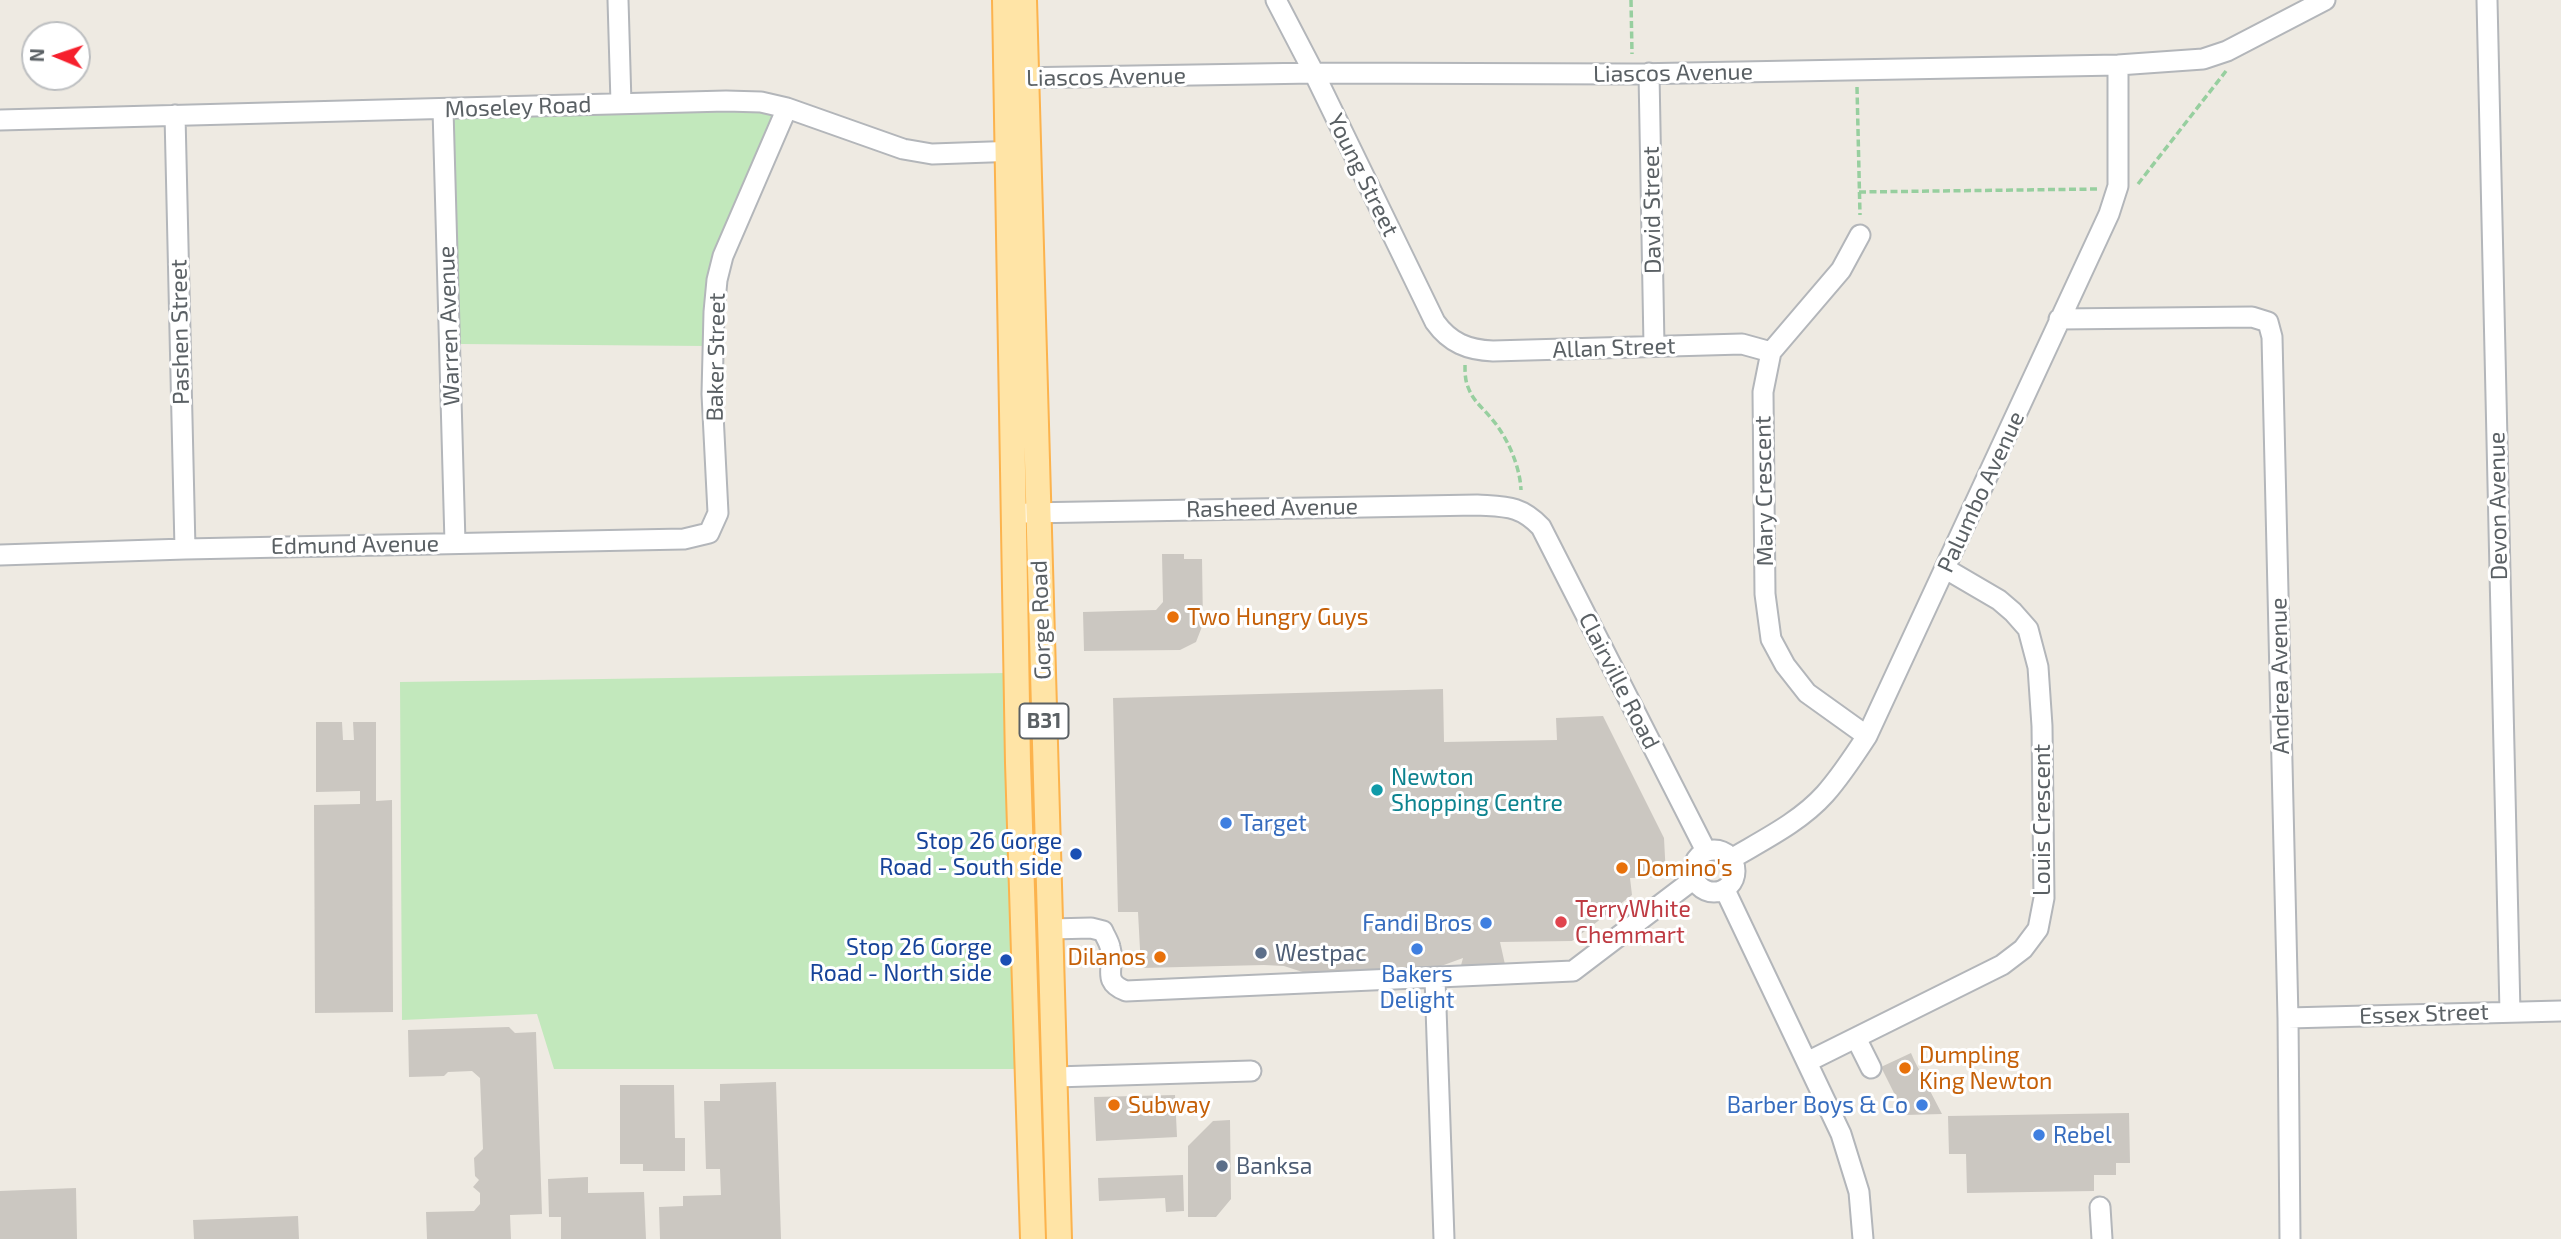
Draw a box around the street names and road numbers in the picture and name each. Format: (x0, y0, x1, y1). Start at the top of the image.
street label: Liascos Avenue (1593, 58, 1753, 88)
street label: Liascos Avenue (1026, 62, 1186, 92)
street label: Moseley Road (444, 91, 592, 123)
street label: Young Street (1321, 109, 1405, 241)
street label: David Street (1637, 146, 1667, 274)
street label: Warren Avenue (432, 245, 466, 407)
street label: Pashen Street (165, 259, 195, 405)
street label: Baker Street (701, 292, 731, 422)
street label: Allan Street (1552, 332, 1676, 364)
street label: Palumbo Avenue (1932, 407, 2030, 577)
street label: Mary Crescent (1749, 415, 1779, 567)
street label: Devon Avenue (2483, 432, 2513, 580)
street label: Rasheed Avenue (1186, 493, 1358, 523)
street label: Edmund Avenue (271, 530, 439, 560)
street label: Gorge Road (1025, 560, 1057, 680)
street label: Andrea Avenue (2265, 597, 2295, 755)
street label: Clairville Road (1573, 608, 1665, 754)
road number: B31 (1020, 704, 1068, 738)
street label: Louis Crescent (2028, 744, 2056, 896)
street label: Essex Street (2359, 998, 2489, 1030)

